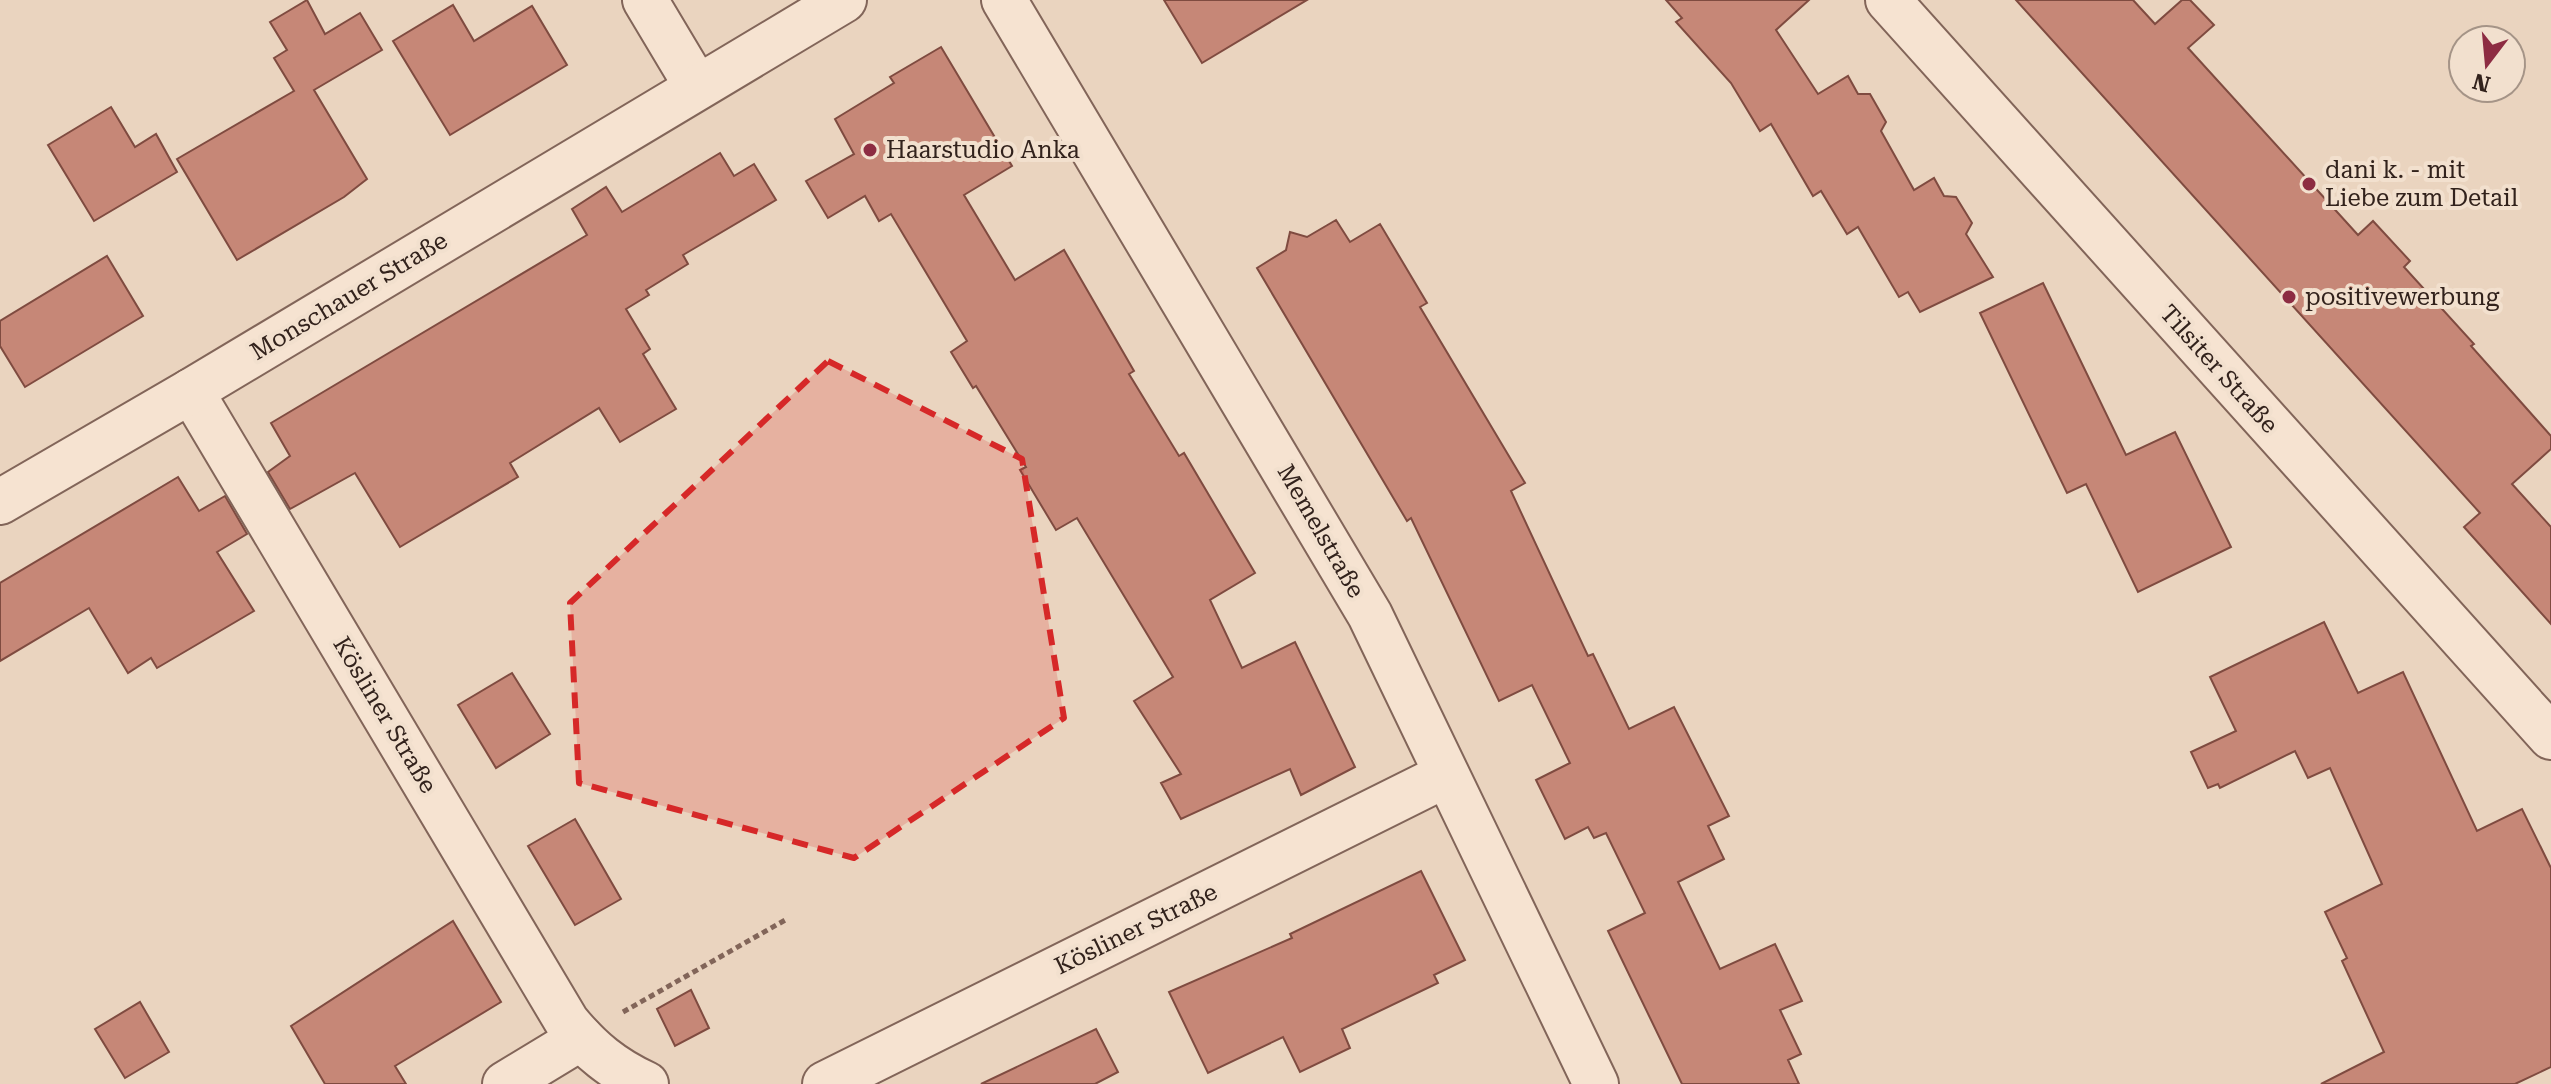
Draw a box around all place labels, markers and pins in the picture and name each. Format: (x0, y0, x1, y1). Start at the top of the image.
place label: Haarstudio Anka (886, 136, 1080, 164)
marker: Haarstudio Anka (861, 141, 879, 159)
place label: dani k. - mit Liebe zum Detail (2325, 156, 2518, 212)
marker: dani k. - mit Liebe zum Detail (2300, 175, 2318, 193)
place label: positivewerbung (2305, 283, 2500, 311)
marker: positivewerbung (2280, 288, 2298, 306)

